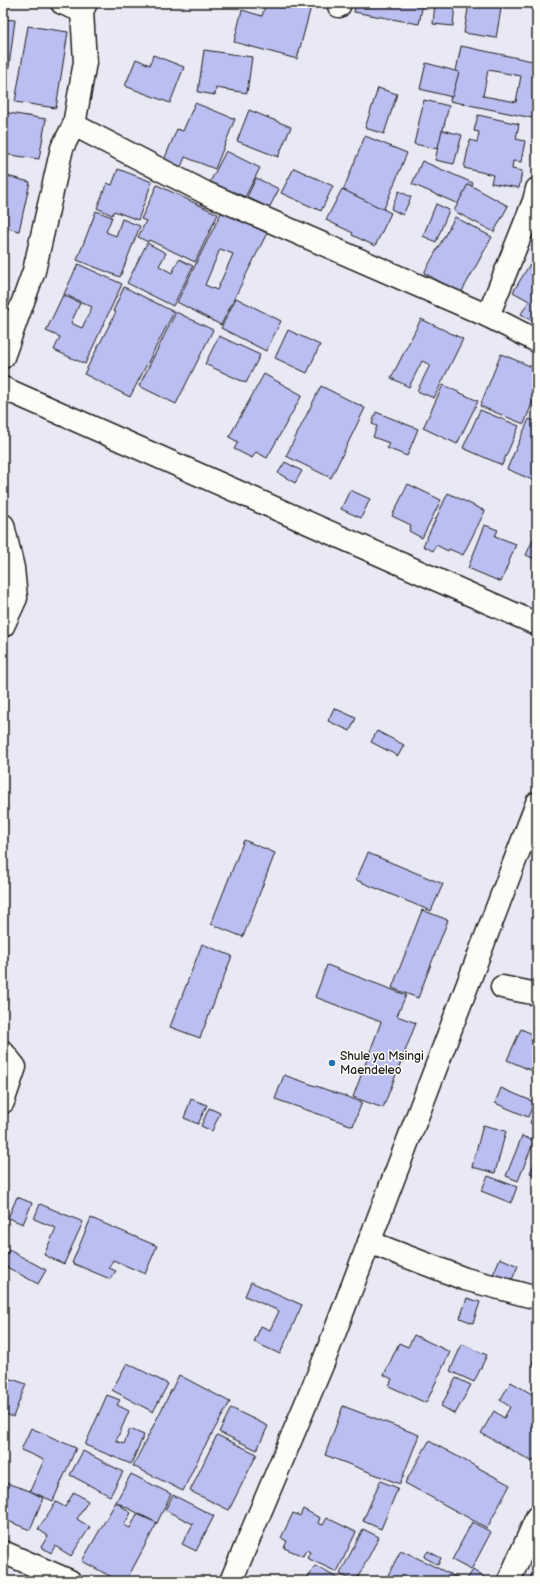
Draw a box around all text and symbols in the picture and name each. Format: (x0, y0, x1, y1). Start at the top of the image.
place label: Shule ya Msingi Maendeleo (340, 1049, 424, 1078)
marker: Shule ya Msingi Maendeleo (327, 1058, 337, 1068)

